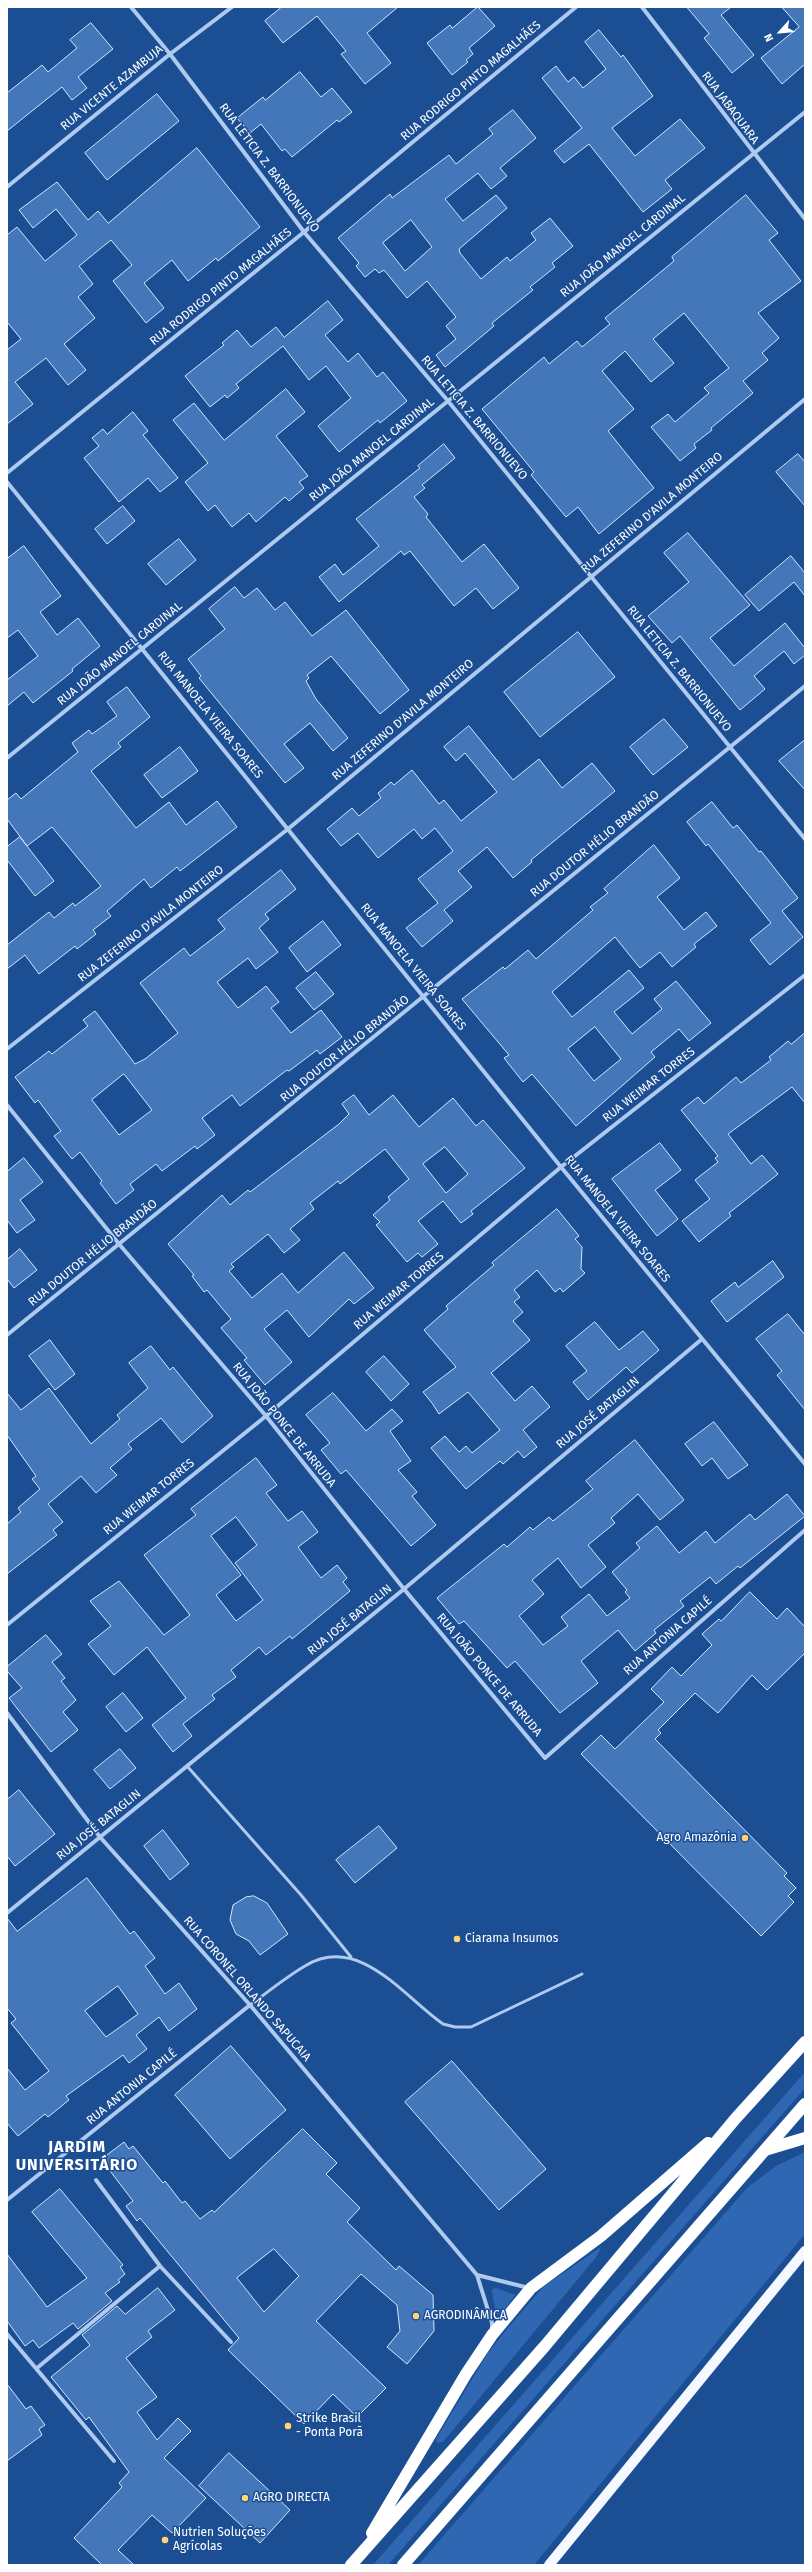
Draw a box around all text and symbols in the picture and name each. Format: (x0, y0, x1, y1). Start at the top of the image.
north arrow (760, 12, 800, 52)
street label: RUA RODRIGO PINTO MAGALHÃES (398, 18, 544, 144)
text: N (761, 31, 776, 44)
street label: RUA VICENTE AZAMBUJA (58, 42, 166, 134)
street label: RUA JABAQUARA (698, 69, 762, 147)
street label: RUA LETICIA Z. BARRIONUEVO (216, 101, 322, 235)
street label: RUA JOÃO MANOEL CARDINAL (558, 191, 688, 301)
street label: RUA RODRIGO PINTO MAGALHÃES (147, 225, 295, 349)
street label: RUA LETICIA Z. BARRIONUEVO (418, 353, 530, 483)
street label: RUA JOÃO MANOEL CARDINAL (307, 395, 437, 505)
street label: RUA ZEFERINO D'AVILA MONTEIRO (578, 449, 726, 577)
street label: RUA JOÃO MANOEL CARDINAL (55, 599, 185, 709)
street label: RUA LETICIA Z. BARRIONUEVO (624, 603, 734, 735)
street label: RUA MANOELA VIEIRA SOARES (154, 649, 266, 781)
street label: RUA ZEFERINO D'AVILA MONTEIRO (329, 656, 477, 784)
street label: RUA DOUTOR HÉLIO BRANDÃO (528, 788, 662, 900)
street label: RUA ZEFERINO D'AVILA MONTEIRO (75, 863, 227, 985)
street label: RUA MANOELA VIEIRA SOARES (357, 901, 469, 1033)
street label: RUA DOUTOR HÉLIO BRANDÃO (278, 993, 412, 1105)
street label: RUA WEIMAR TORRES (600, 1045, 698, 1125)
street label: RUA MANOELA VIEIRA SOARES (561, 1153, 673, 1285)
street label: RUA DOUTOR HÉLIO BRANDÃO (26, 1197, 160, 1309)
street label: RUA WEIMAR TORRES (351, 1249, 447, 1333)
street label: RUA JOÃO PONCE DE ARRUDA (229, 1360, 339, 1490)
street label: RUA JOSÉ BATAGLIN (553, 1374, 643, 1452)
street label: RUA WEIMAR TORRES (101, 1456, 197, 1538)
street label: RUA JOSÉ BATAGLIN (305, 1582, 395, 1658)
street label: RUA ANTONIA CAPILÉ (621, 1594, 715, 1678)
street label: RUA JOÃO PONCE DE ARRUDA (433, 1611, 545, 1739)
street label: RUA JOSÉ BATAGLIN (54, 1787, 144, 1863)
place label: Agro Amazônia (657, 1831, 737, 1845)
marker: Agro Amazônia (740, 1833, 750, 1843)
street label: RUA CORONEL ORLANDO SAPUCAIA (180, 1914, 314, 2064)
place label: Ciarama Insumos (465, 1932, 558, 1946)
marker: Ciarama Insumos (452, 1934, 462, 1944)
street label: RUA ANTONIA CAPILÉ (84, 2046, 180, 2128)
district label: JARDIM UNIVERSITÁRIO (16, 2138, 138, 2176)
place label: AGRODINÂMICA (424, 2309, 507, 2323)
marker: AGRODINÂMICA (411, 2311, 421, 2321)
place label: Strike Brasil - Ponta Porã (296, 2412, 363, 2440)
marker: Strike Brasil - Ponta Porã (283, 2421, 293, 2431)
place label: AGRO DIRECTA (253, 2491, 330, 2505)
marker: AGRO DIRECTA (240, 2493, 250, 2503)
place label: Nutrien Soluções Agrícolas (173, 2526, 266, 2554)
marker: Nutrien Soluções Agrícolas (160, 2535, 170, 2545)

